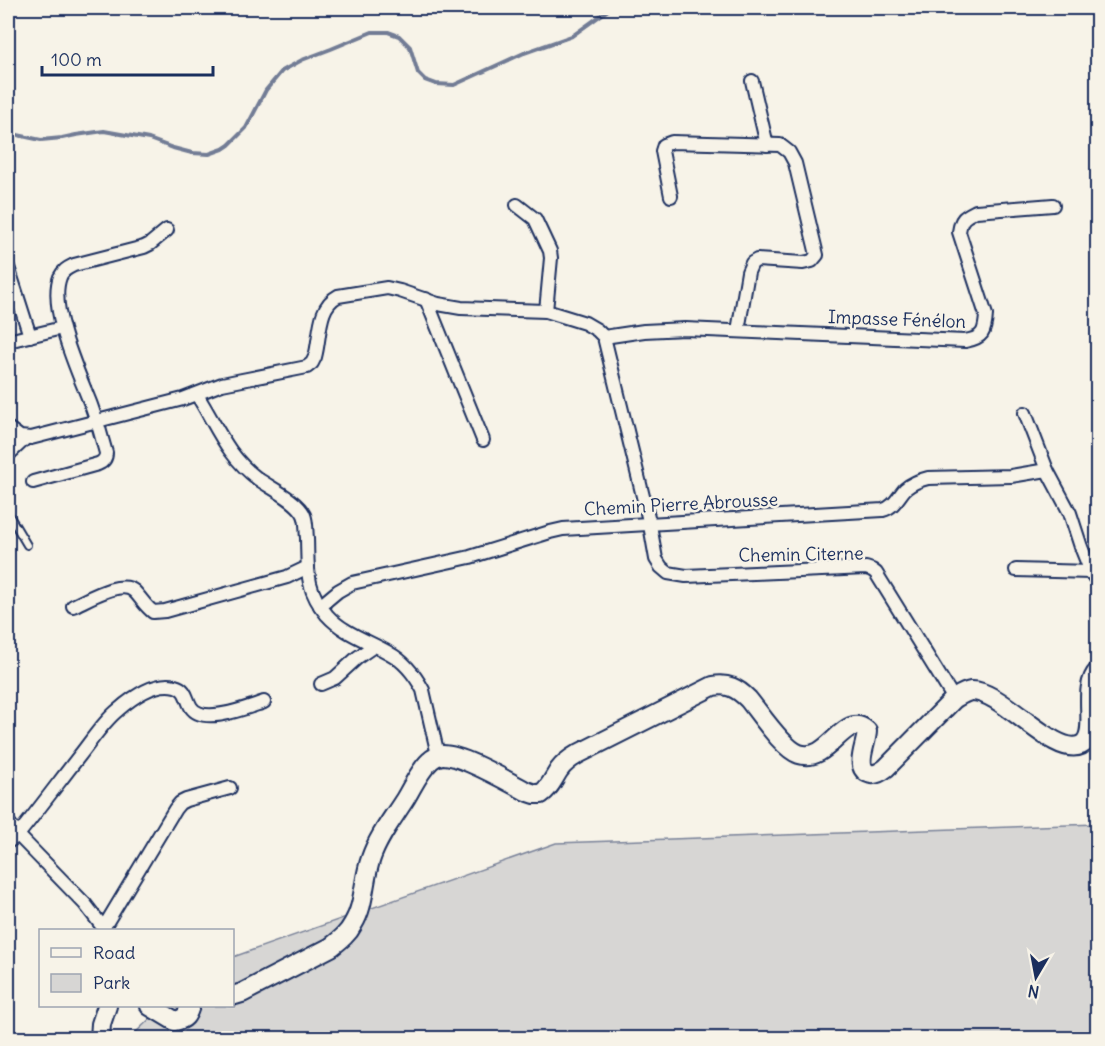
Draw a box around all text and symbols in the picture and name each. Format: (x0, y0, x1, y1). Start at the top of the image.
scale bar (42, 39, 213, 77)
text: 100 m (51, 48, 102, 71)
street label: Impasse Fénélon (828, 305, 966, 333)
street label: Chemin Pierre Abrousse (583, 487, 779, 521)
street label: Chemin Citerne (738, 541, 864, 567)
legend (39, 929, 234, 1007)
text: Road (93, 941, 136, 964)
north arrow (1006, 947, 1066, 1007)
text: Park (93, 971, 130, 994)
text: N (1026, 981, 1041, 1003)

